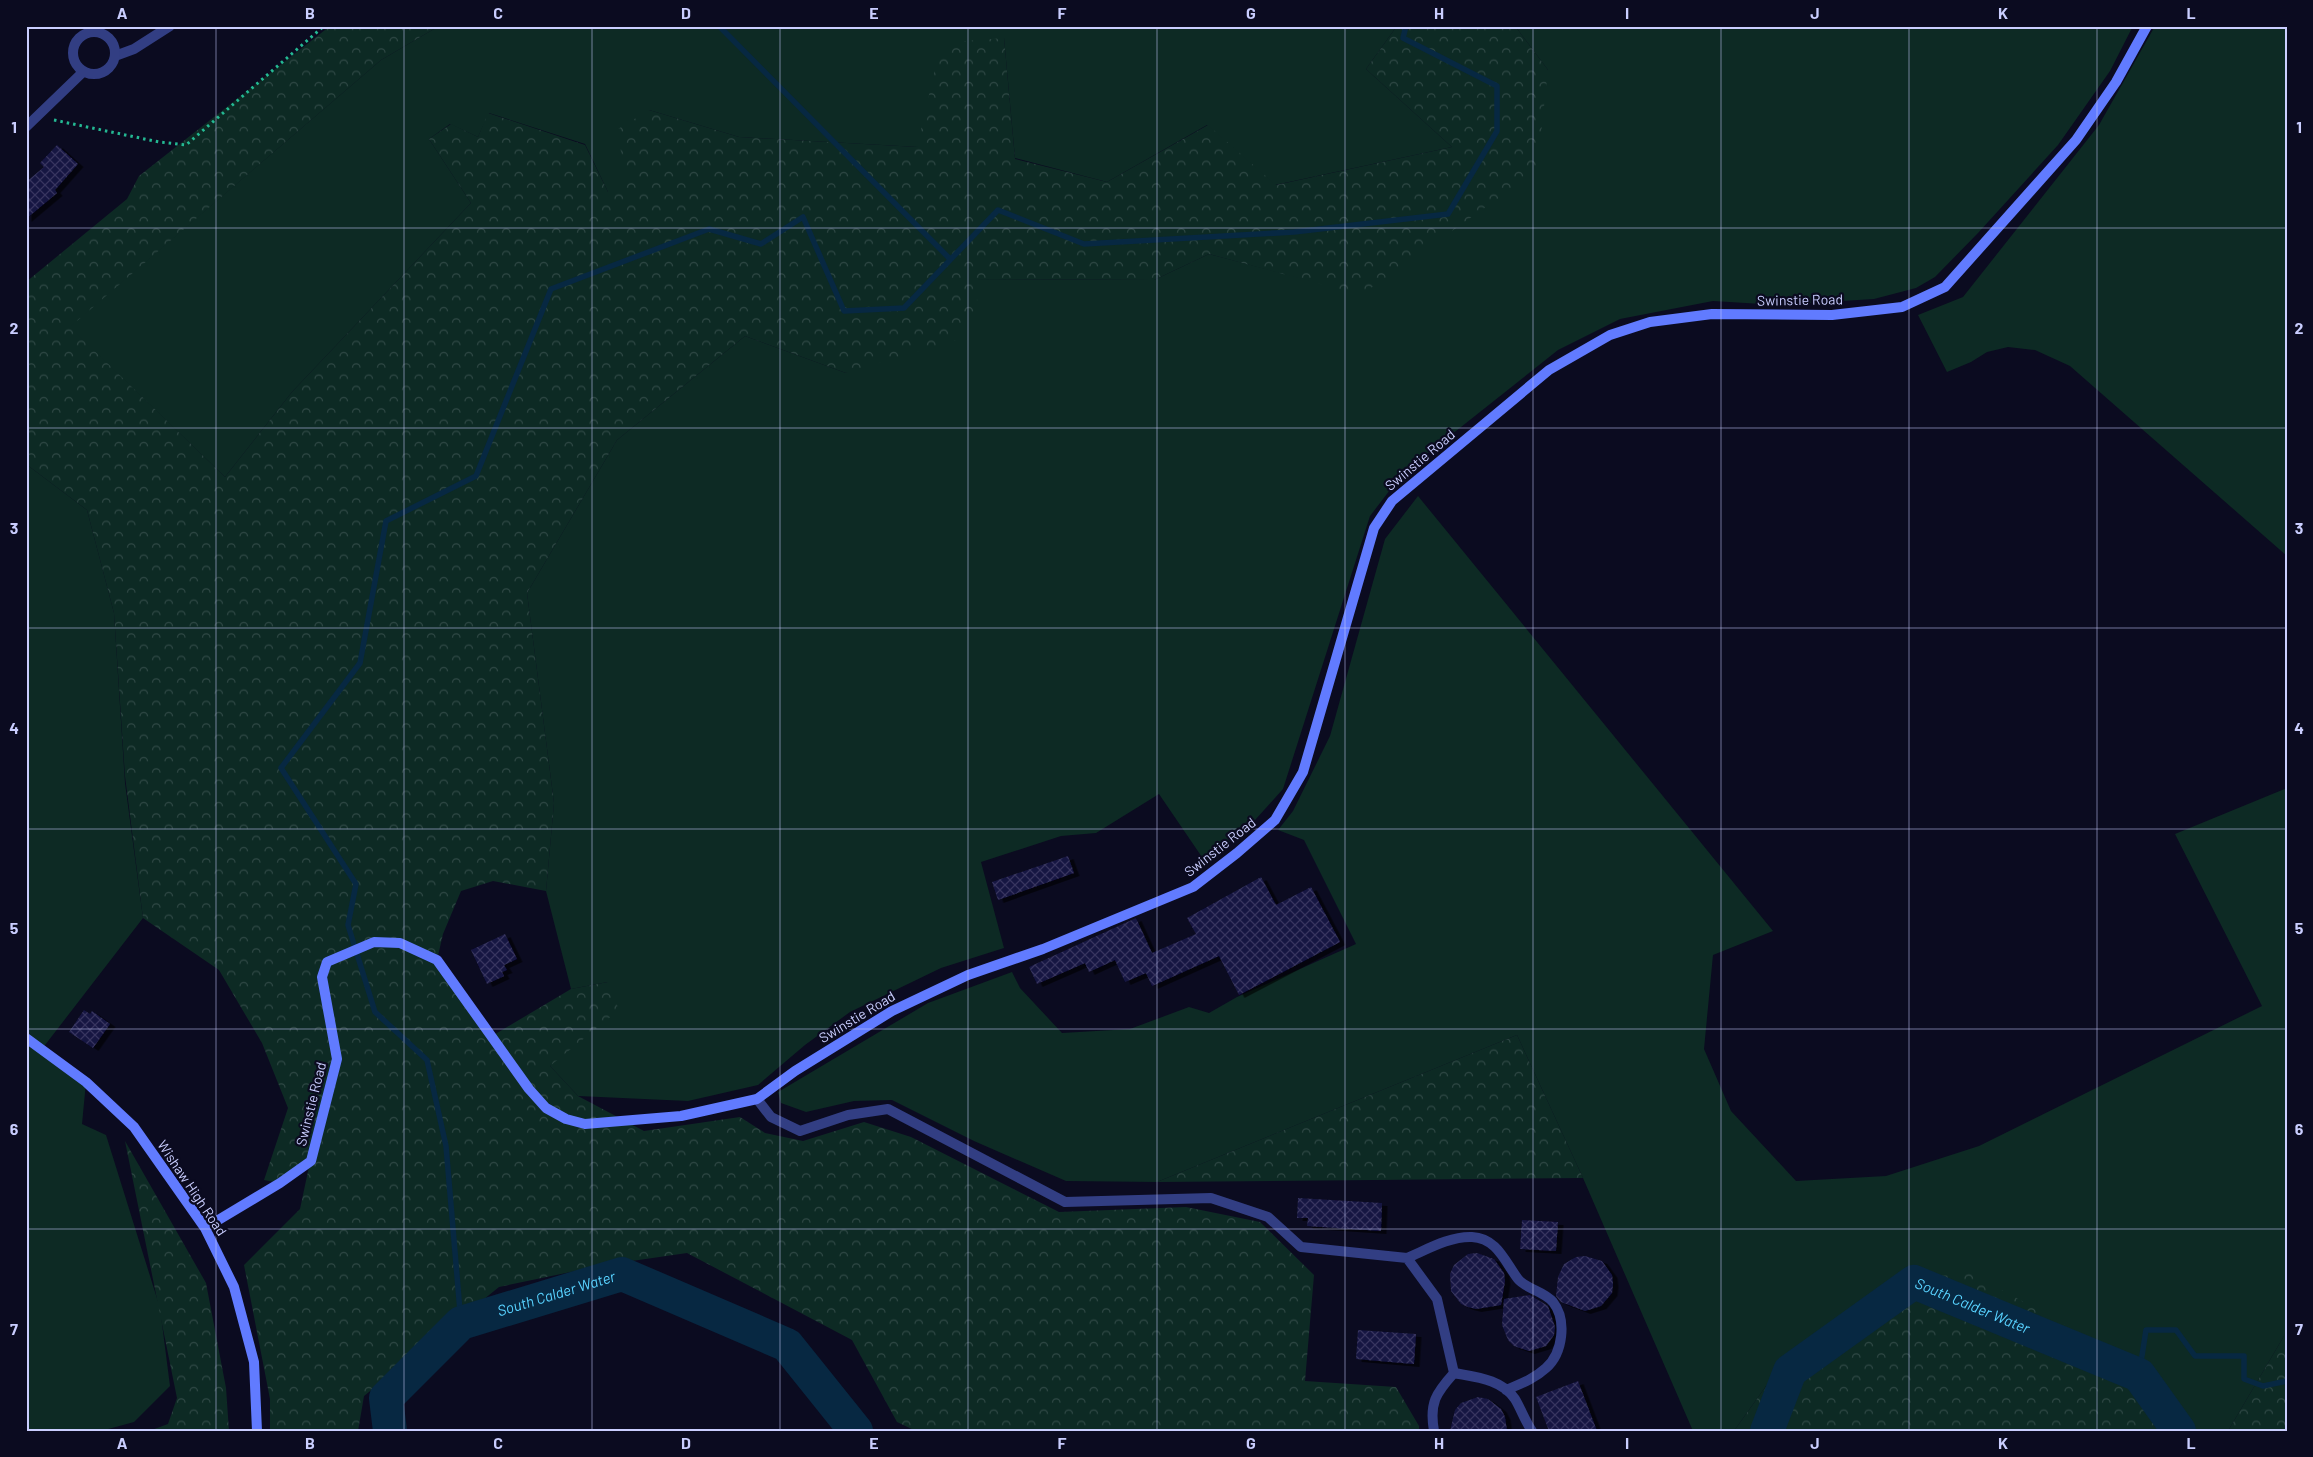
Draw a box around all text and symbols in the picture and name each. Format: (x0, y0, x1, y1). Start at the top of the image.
text: A (117, 3, 128, 22)
text: B (305, 3, 315, 22)
text: C (493, 3, 503, 22)
text: D (681, 3, 691, 22)
text: E (869, 3, 879, 22)
text: F (1058, 3, 1067, 22)
text: G (1246, 3, 1256, 22)
text: H (1434, 3, 1444, 22)
text: I (1625, 3, 1629, 22)
text: J (1810, 3, 1820, 22)
text: K (1998, 3, 2008, 22)
text: L (2186, 3, 2196, 22)
text: 1 (11, 117, 17, 136)
text: 1 (2296, 117, 2302, 136)
street label: Swinstie Road (1757, 290, 1843, 309)
text: 2 (10, 318, 19, 337)
text: 2 (2295, 318, 2304, 337)
street label: Swinstie Road (1381, 425, 1458, 494)
text: 3 (10, 518, 18, 537)
text: 3 (2295, 518, 2303, 537)
text: 4 (9, 718, 19, 737)
text: 4 (2294, 718, 2304, 737)
street label: Swinstie Road (1181, 813, 1259, 880)
text: 5 (10, 918, 19, 937)
text: 5 (2295, 918, 2304, 937)
street label: Swinstie Road (816, 987, 898, 1046)
street label: Swinstie Road (292, 1060, 329, 1148)
text: 6 (10, 1119, 19, 1138)
text: 6 (2295, 1119, 2304, 1138)
street label: Wishaw High Road (154, 1137, 231, 1239)
water label: South Calder Water (495, 1266, 618, 1319)
water label: South Calder Water (1913, 1273, 2033, 1337)
text: 7 (10, 1319, 18, 1338)
text: 7 (2295, 1319, 2303, 1338)
text: A (117, 1433, 128, 1452)
text: B (305, 1433, 315, 1452)
text: C (493, 1433, 503, 1452)
text: D (681, 1433, 691, 1452)
text: E (869, 1433, 879, 1452)
text: F (1058, 1433, 1067, 1452)
text: G (1246, 1433, 1256, 1452)
text: H (1434, 1433, 1444, 1452)
text: I (1625, 1433, 1629, 1452)
text: J (1810, 1433, 1820, 1452)
text: K (1998, 1433, 2008, 1452)
text: L (2186, 1433, 2196, 1452)

